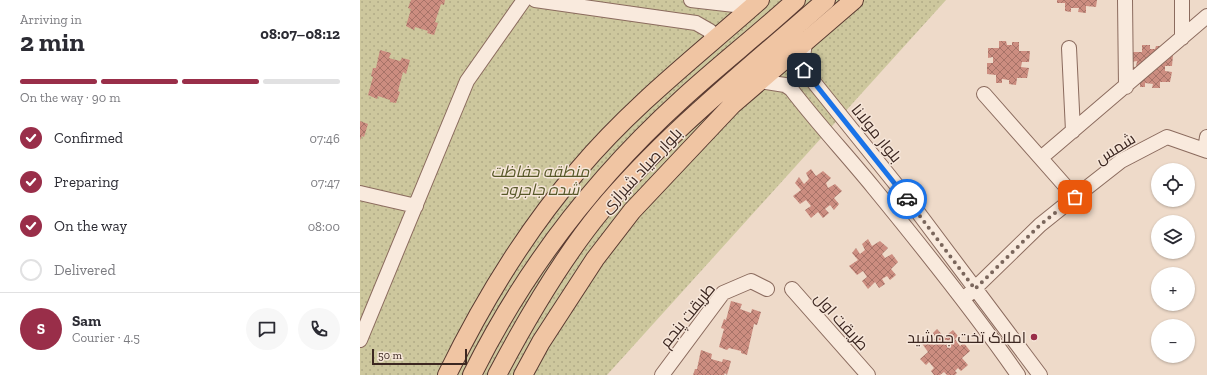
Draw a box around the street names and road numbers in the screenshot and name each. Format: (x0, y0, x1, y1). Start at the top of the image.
street label: بلوار مولانا (847, 100, 906, 166)
street label: بلوار صیاد شیرازی (597, 124, 687, 218)
street label: شمس (1092, 129, 1139, 169)
street label: طریقت پنجم (656, 279, 721, 352)
street label: طریقت اول (810, 288, 873, 355)

